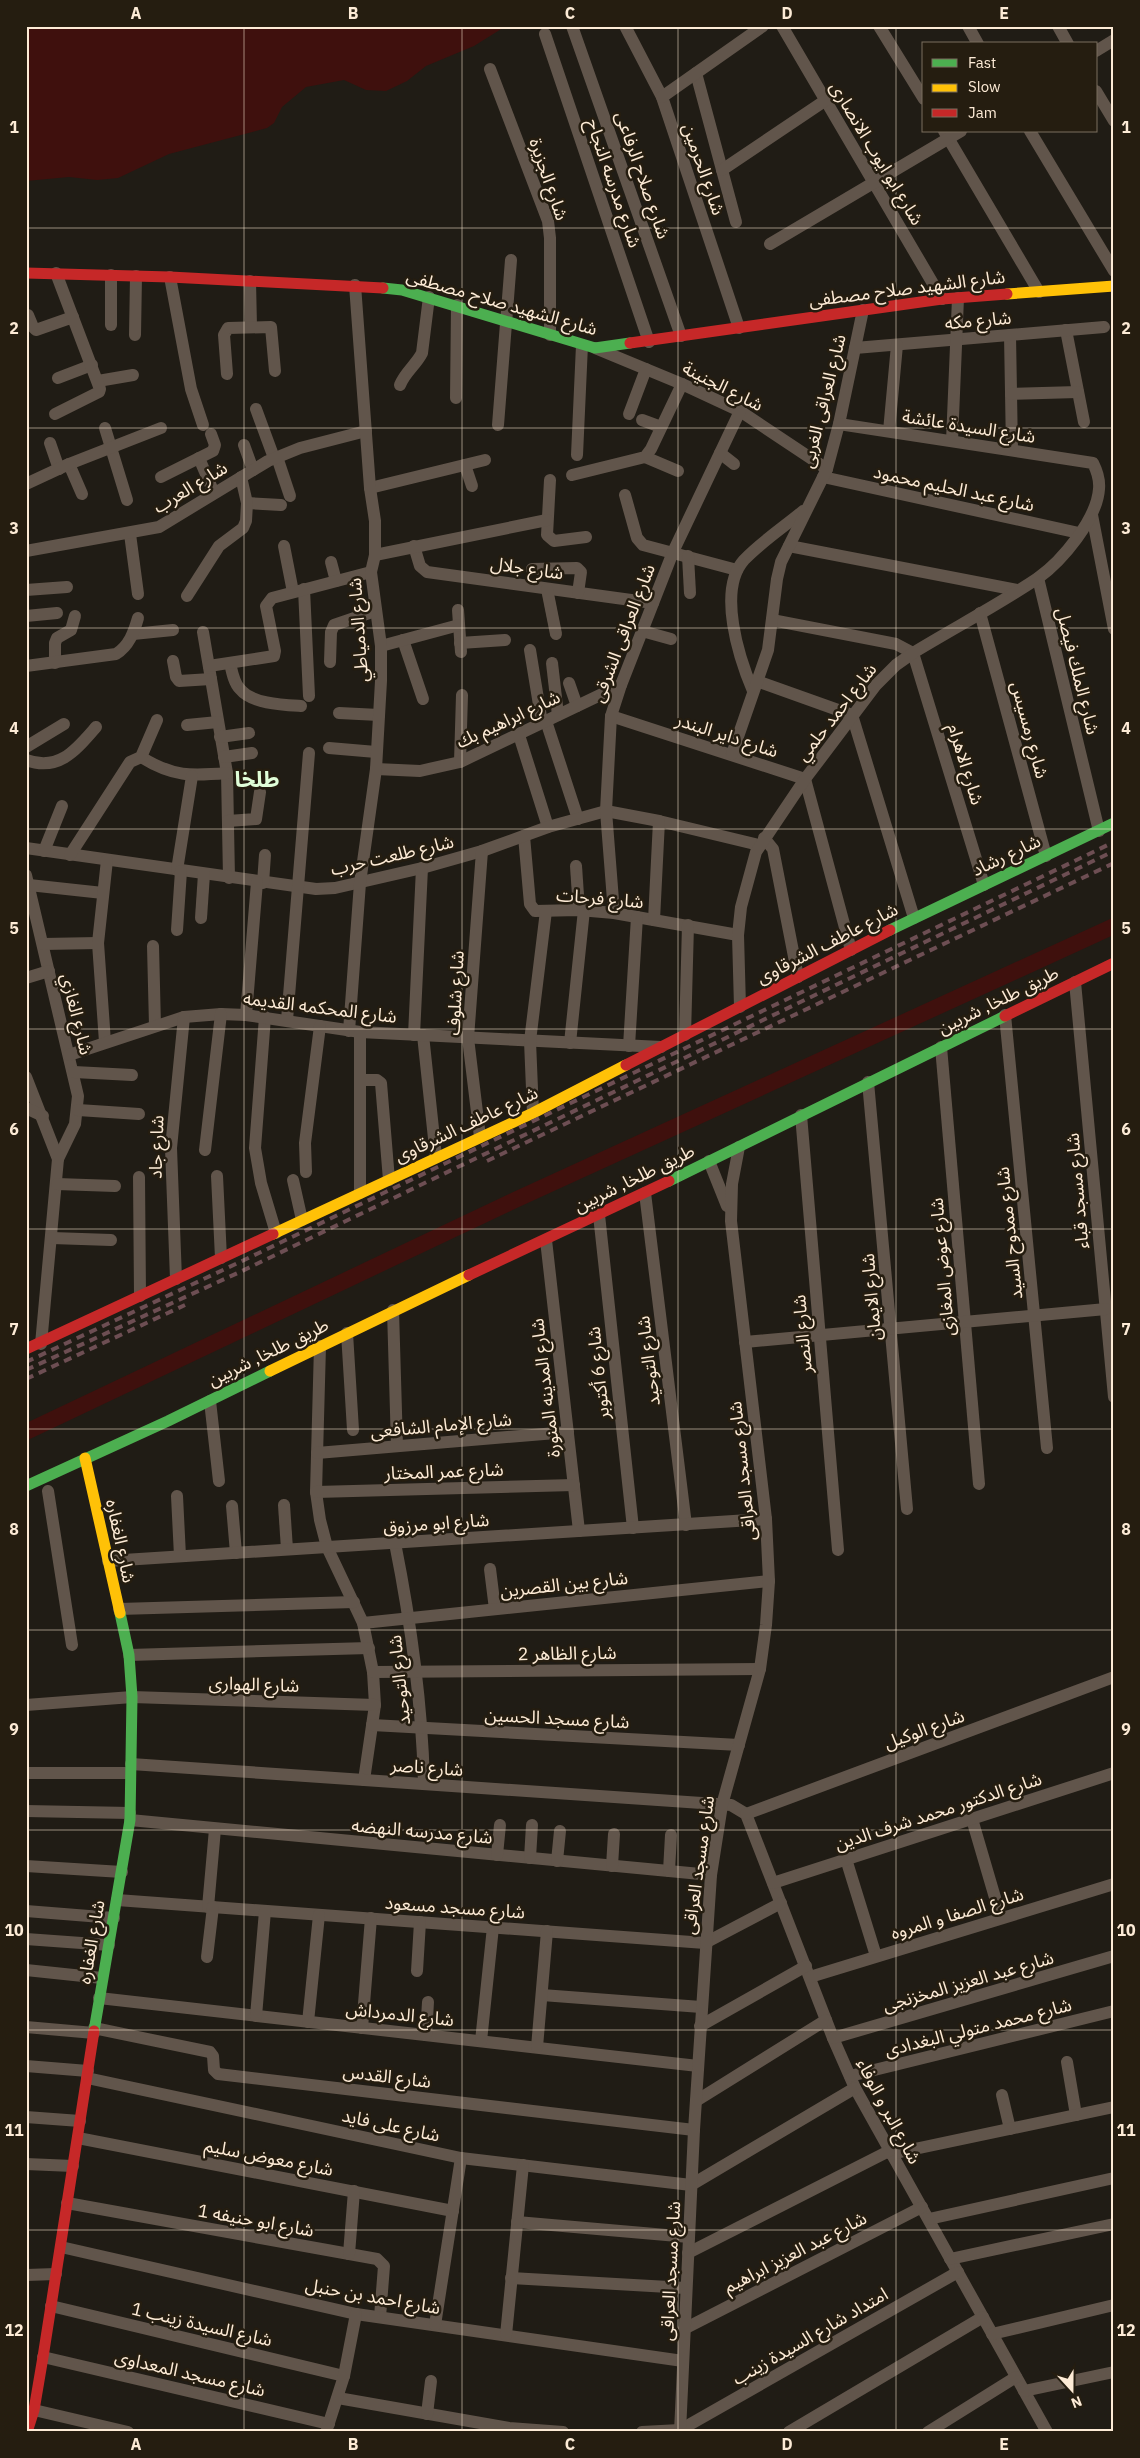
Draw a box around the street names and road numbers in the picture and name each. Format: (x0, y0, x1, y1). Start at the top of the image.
street label: شارع ابو ايوب الانصارى (822, 77, 929, 231)
street label: شارع صلاح الرفاعى (608, 108, 676, 243)
street label: شارع مدرسه النجاح (578, 115, 647, 251)
street label: شارع الحرمين (675, 120, 730, 219)
street label: شارع الجزيرة (521, 135, 574, 224)
street label: شارع الشهيد صلاح مصطفى (403, 264, 600, 343)
street label: شارع الشهيد صلاح مصطفى (808, 265, 1007, 314)
street label: شارع مكه (944, 306, 1012, 337)
street label: شارع العراقى الغربى (795, 332, 854, 471)
street label: شارع الجنينة (677, 356, 767, 419)
street label: شارع السيدة عائشة (900, 404, 1037, 451)
street label: شارع العرب (149, 456, 233, 521)
street label: شارع عبد الحليم محمود (871, 460, 1036, 519)
street label: شارع جلال (489, 552, 565, 587)
street label: شارع العراقى الشرقى (586, 561, 663, 707)
street label: شارع الدمياطي (343, 577, 376, 683)
street label: شارع الملك فيصل (1048, 605, 1105, 738)
street label: شارع احمد حلمي (791, 658, 884, 767)
street label: شارع رمسيس (1003, 679, 1054, 782)
street label: شارع ابراهيم بك (452, 685, 565, 756)
street label: شارع داير البندر (671, 707, 781, 765)
street label: شارع الاهرام (940, 720, 989, 808)
street label: شارع رشاد (968, 829, 1045, 884)
street label: شارع طلعت حرب (328, 830, 457, 883)
street label: شارع فرحات (555, 883, 645, 916)
street label: شارع عاطف الشرقاوى (752, 897, 903, 991)
street label: شارع شلوف (441, 950, 472, 1036)
street label: طريق طلخا, شربين (934, 961, 1062, 1039)
street label: شارع الغازي (53, 971, 98, 1058)
street label: شارع المحكمه القديمه (241, 986, 398, 1031)
street label: شارع عاطف الشرقاوى (391, 1081, 543, 1170)
street label: شارع جاد (143, 1115, 172, 1179)
street label: شارع مسجد قباء (1060, 1132, 1097, 1250)
street label: طريق طلخا, شربين (570, 1139, 698, 1217)
street label: شارع ممدوح السيد (991, 1165, 1030, 1300)
street label: شارع عوض المغازى (924, 1197, 962, 1337)
street label: شارع الايمان (856, 1252, 889, 1342)
street label: شارع النصر (787, 1294, 820, 1375)
street label: طريق طلخا, شربين (204, 1313, 332, 1391)
street label: شارع التوحيد (631, 1314, 668, 1407)
street label: شارع المدينه المنورة (525, 1317, 568, 1459)
street label: شارع 6 أكتوبر (582, 1325, 617, 1422)
street label: شارع مسجد العراقى (723, 1400, 764, 1542)
street label: شارع الإمام الشافعى (369, 1407, 513, 1446)
street label: شارع عمر المختار (383, 1457, 504, 1488)
street label: شارع الغفاره (98, 1497, 141, 1586)
street label: شارع ابو مرزوق (382, 1508, 490, 1541)
street label: شارع بين القصرين (499, 1566, 629, 1605)
street label: شارع التوحيد (383, 1634, 418, 1726)
street label: شارع الظاهر 2 (517, 1641, 617, 1668)
street label: شارع الهوارى (208, 1671, 300, 1700)
street label: شارع مسجد الحسين (484, 1703, 630, 1736)
street label: شارع الوكيل (881, 1704, 968, 1757)
street label: شارع ناصر (389, 1753, 464, 1784)
street label: شارع الدكتور محمد شرف الدين (832, 1767, 1045, 1858)
street label: شارع مسجد العراقى (677, 1794, 722, 1936)
street label: شارع مدرسه النهضه (350, 1813, 494, 1852)
street label: شارع الصفا و المروه (888, 1882, 1027, 1947)
street label: شارع مسجد مسعود (384, 1891, 526, 1926)
street label: شارع الغفاره (72, 1898, 113, 1986)
street label: شارع عبد العزيز المخزنجى (880, 1946, 1057, 2019)
street label: شارع محمد متولي البغدادى (882, 1993, 1075, 2064)
street label: شارع الدمرداش (345, 1997, 455, 2034)
street label: شارع البر و الوفاء (849, 2054, 926, 2169)
street label: شارع القدس (341, 2059, 432, 2096)
street label: شارع على فايد (339, 2103, 442, 2150)
street label: شارع معوض سليم (202, 2133, 335, 2184)
street label: شارع ابو حنيفه 1 (196, 2198, 316, 2244)
street label: شارع مسجد العراقى (655, 2201, 688, 2342)
street label: شارع عبد العزيز ابراهيم (720, 2206, 872, 2301)
street label: شارع احمد بن حنبل (303, 2273, 442, 2322)
street label: امتداد شارع السيدة زينب (728, 2282, 893, 2393)
street label: شارع السيدة زينب 1 (129, 2297, 275, 2354)
street label: شارع مسجد المعداوى (112, 2345, 267, 2404)

